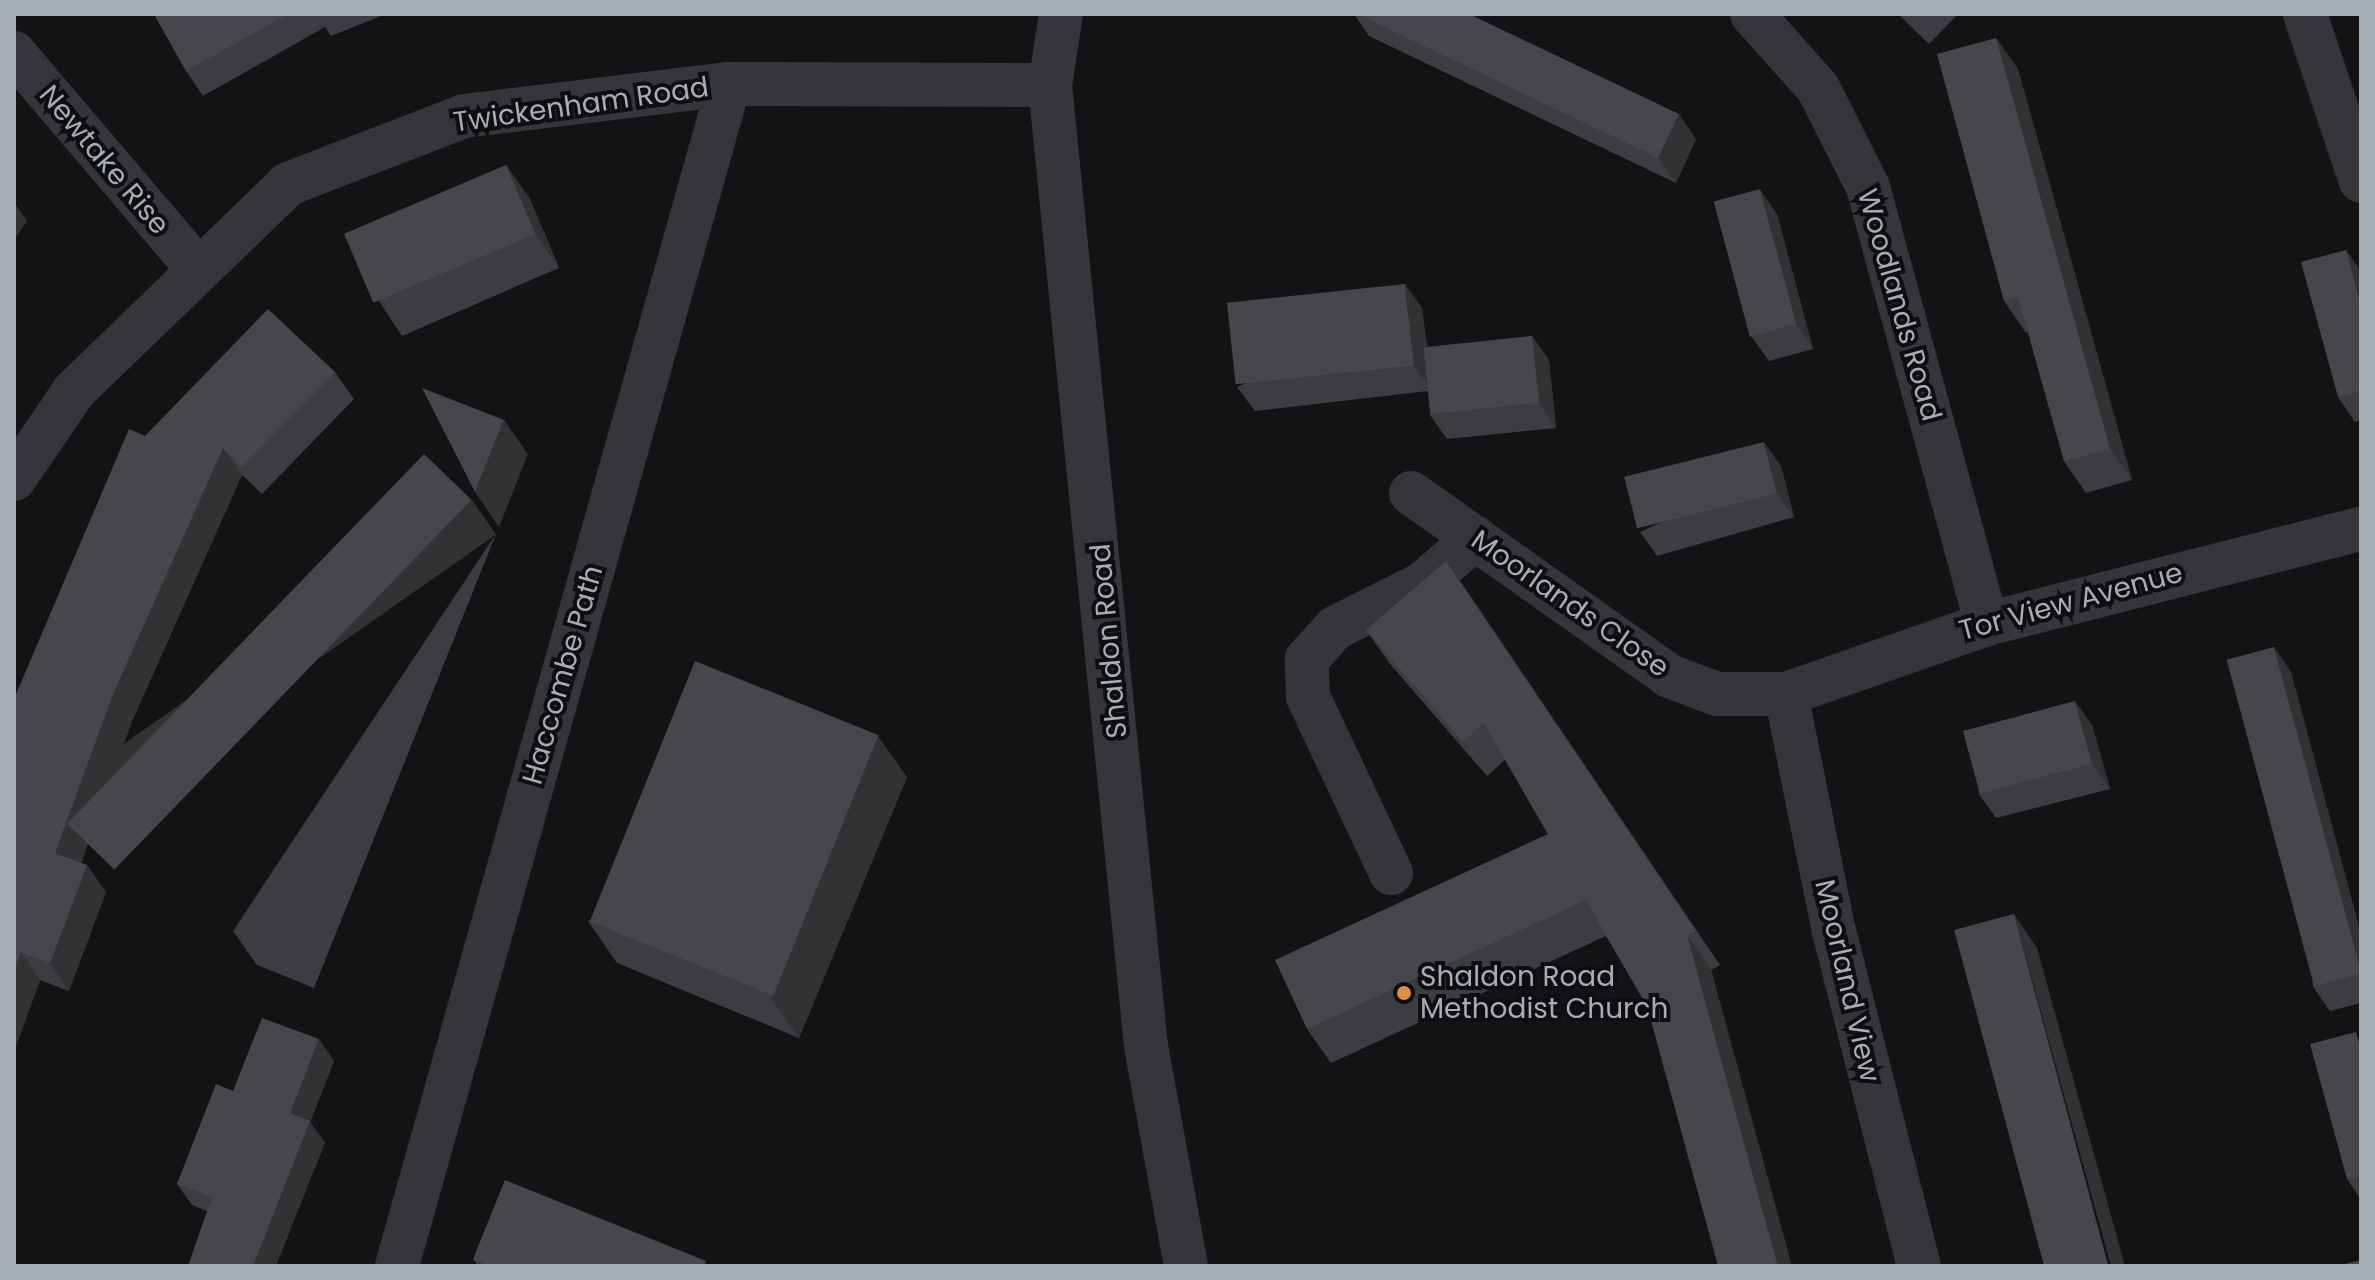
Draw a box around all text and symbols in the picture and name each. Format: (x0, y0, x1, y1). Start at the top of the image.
street label: Twickenham Road (451, 70, 711, 140)
street label: Newtake Rise (32, 79, 176, 241)
street label: Woodlands Road (1850, 185, 1948, 425)
street label: Moorlands Close (1465, 523, 1675, 685)
street label: Shaldon Road (1084, 542, 1134, 740)
street label: Tor View Avenue (1956, 556, 2186, 648)
street label: Haccombe Path (516, 562, 610, 788)
street label: Moorland View (1807, 877, 1887, 1085)
place label: Shaldon Road Methodist Church (1420, 960, 1668, 1026)
marker: Shaldon Road Methodist Church (1395, 984, 1413, 1002)

